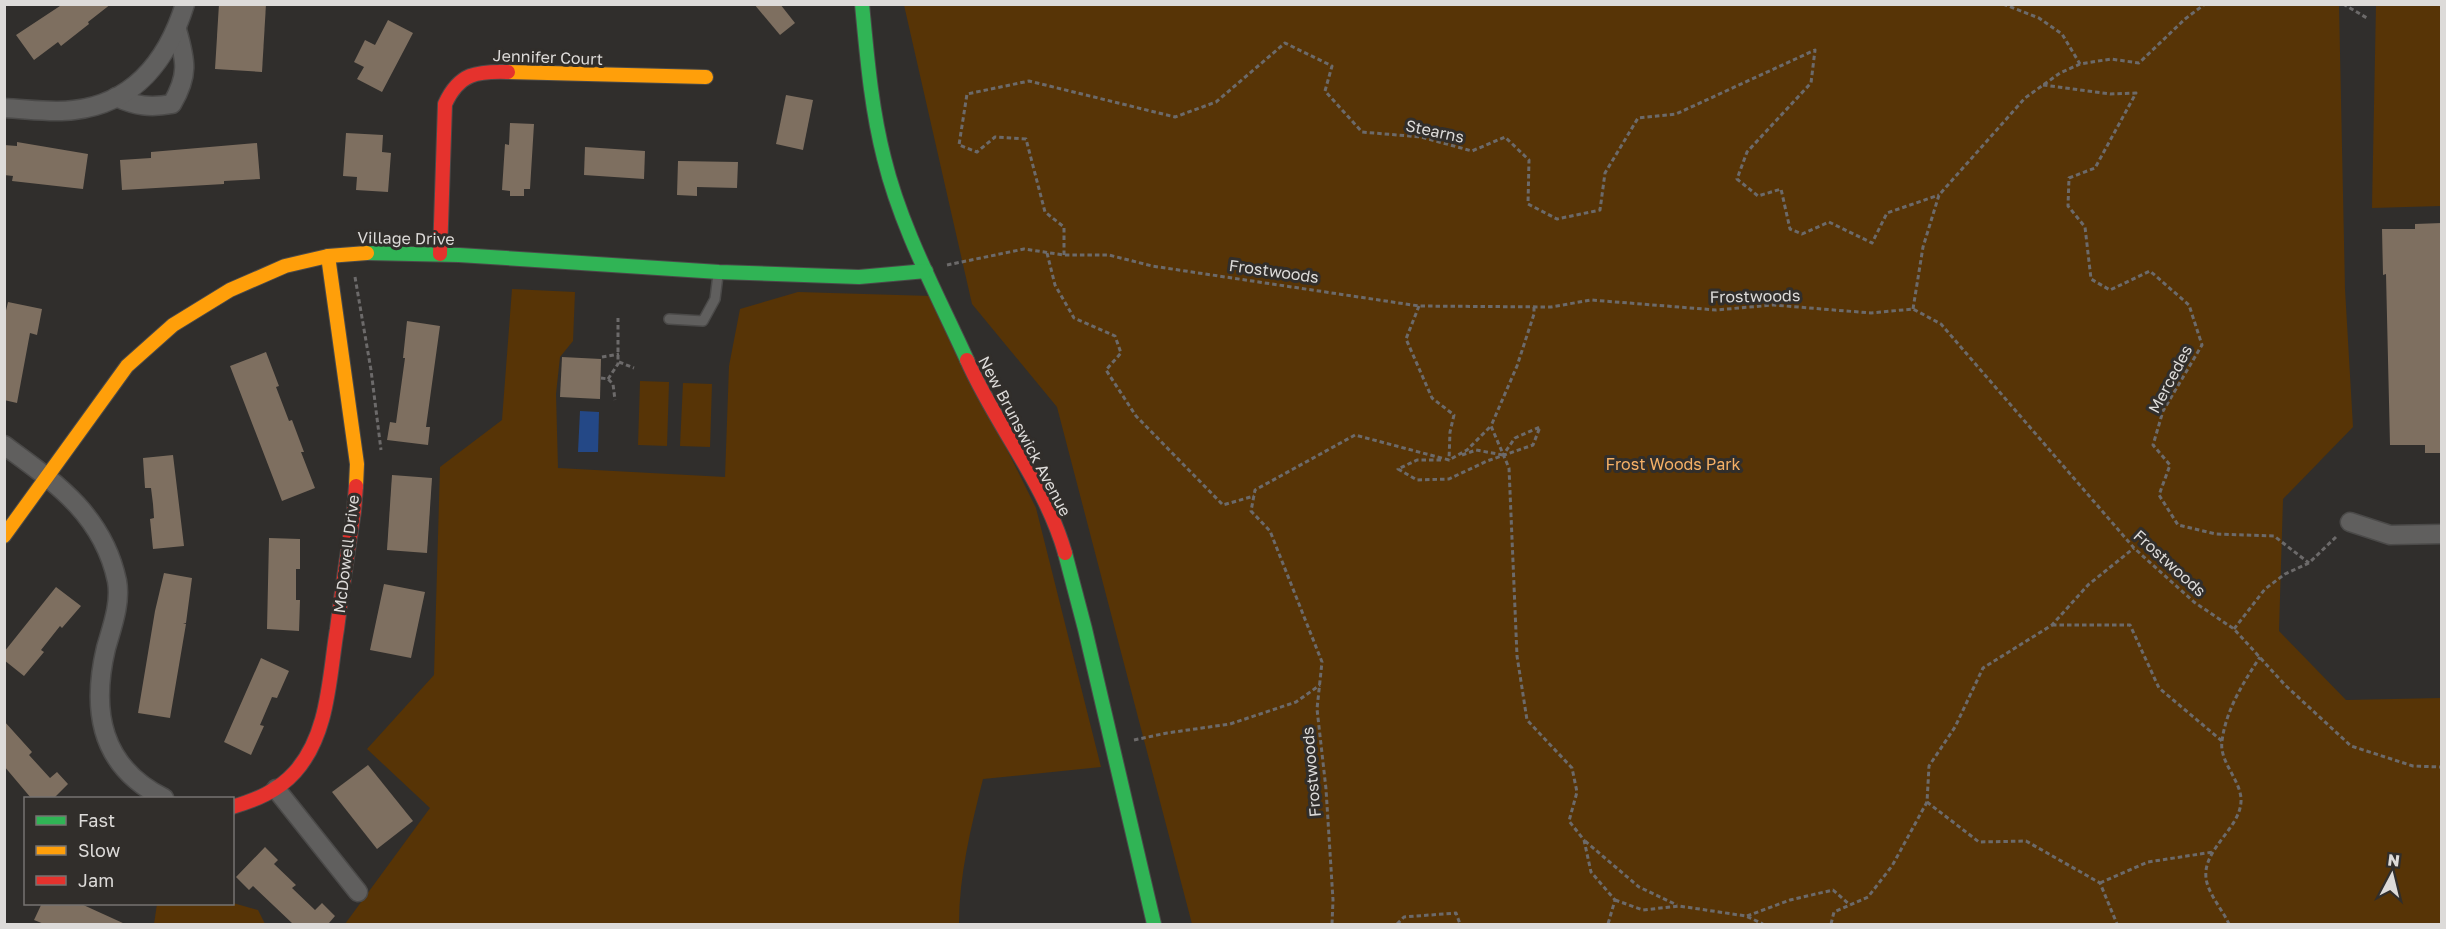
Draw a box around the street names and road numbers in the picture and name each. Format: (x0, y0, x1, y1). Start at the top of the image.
street label: Jennifer Court (492, 45, 604, 69)
street label: Stearns (1404, 115, 1466, 147)
street label: Village Drive (357, 227, 455, 249)
street label: Frostwoods (1228, 255, 1320, 287)
street label: Frostwoods (1710, 285, 1800, 307)
street label: Mercedes (2144, 341, 2196, 417)
street label: New Brunswick Avenue (974, 352, 1076, 520)
street label: McDowell Drive (329, 494, 363, 614)
street label: Frostwoods (2130, 525, 2210, 601)
street label: Frostwoods (1297, 726, 1325, 818)

